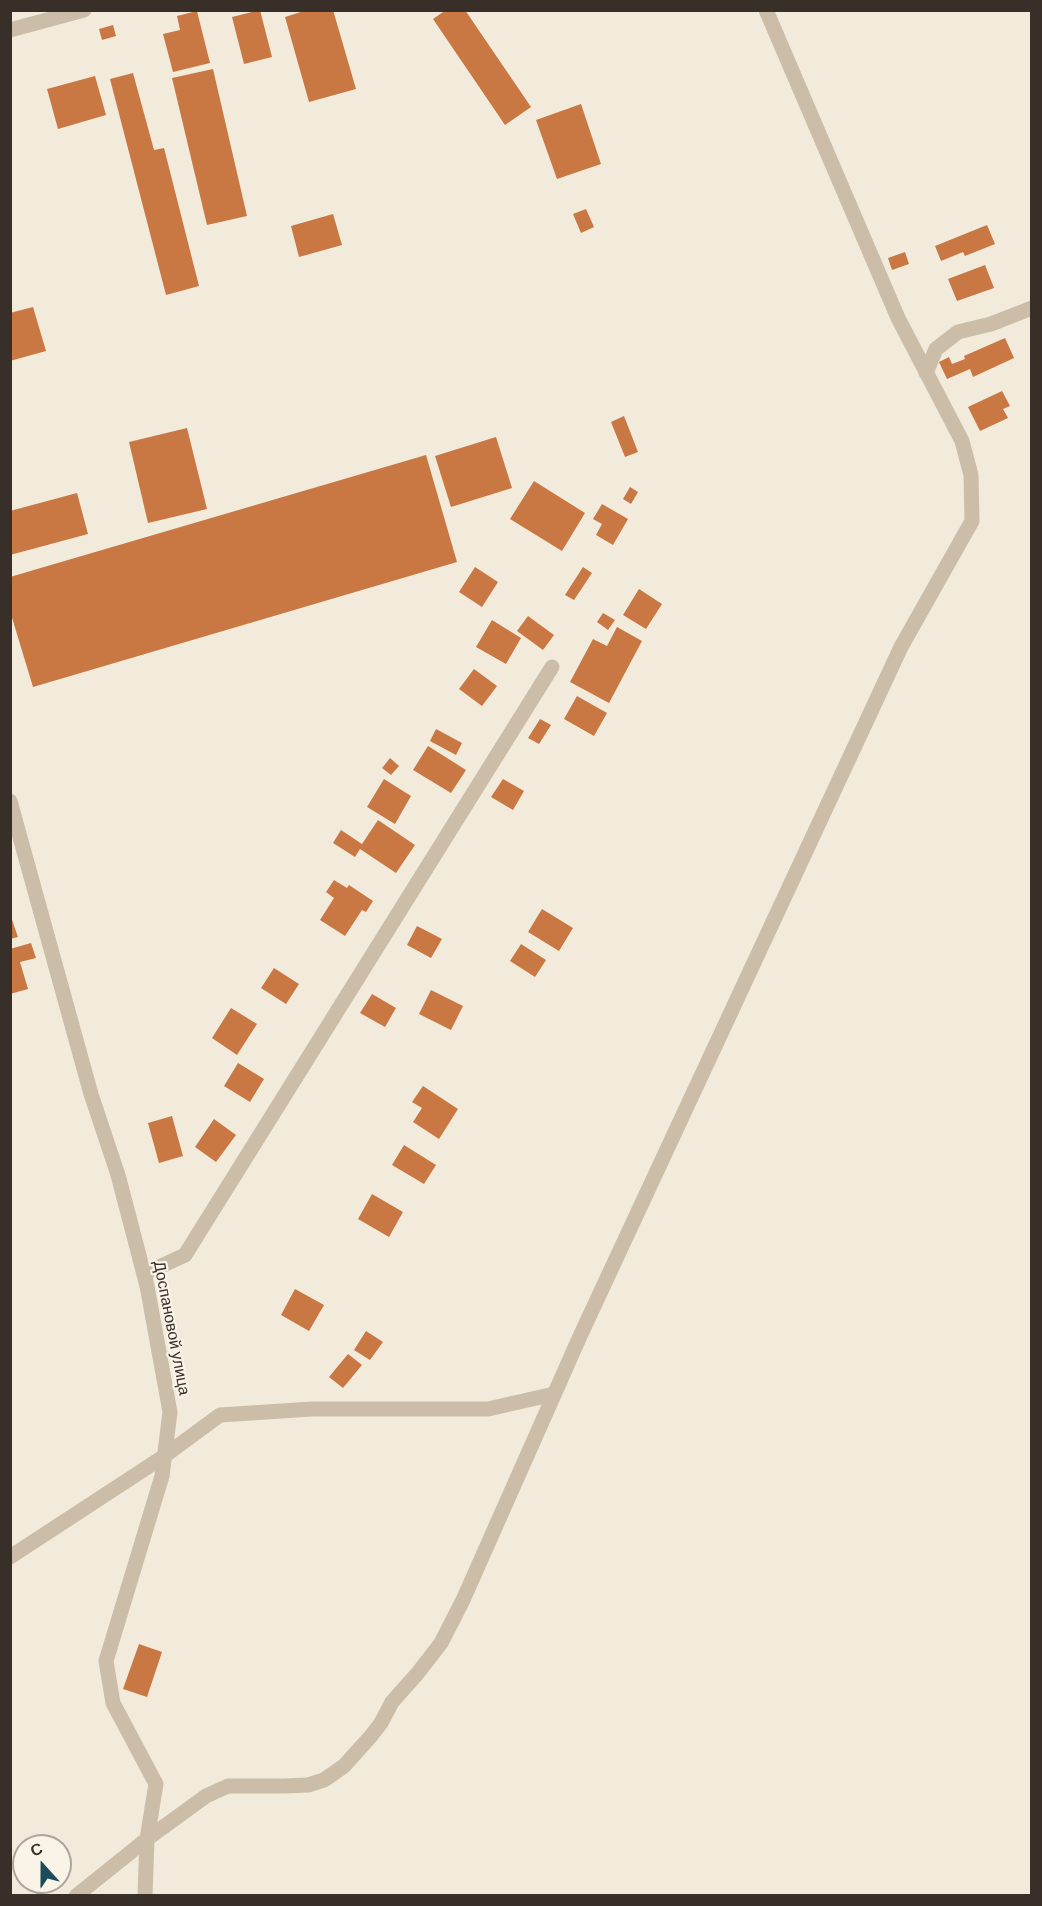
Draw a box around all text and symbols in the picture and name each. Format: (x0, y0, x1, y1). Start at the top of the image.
street label: Доспановой улица (150, 1259, 194, 1397)
north arrow (12, 1834, 72, 1894)
text: С (27, 1838, 45, 1860)

